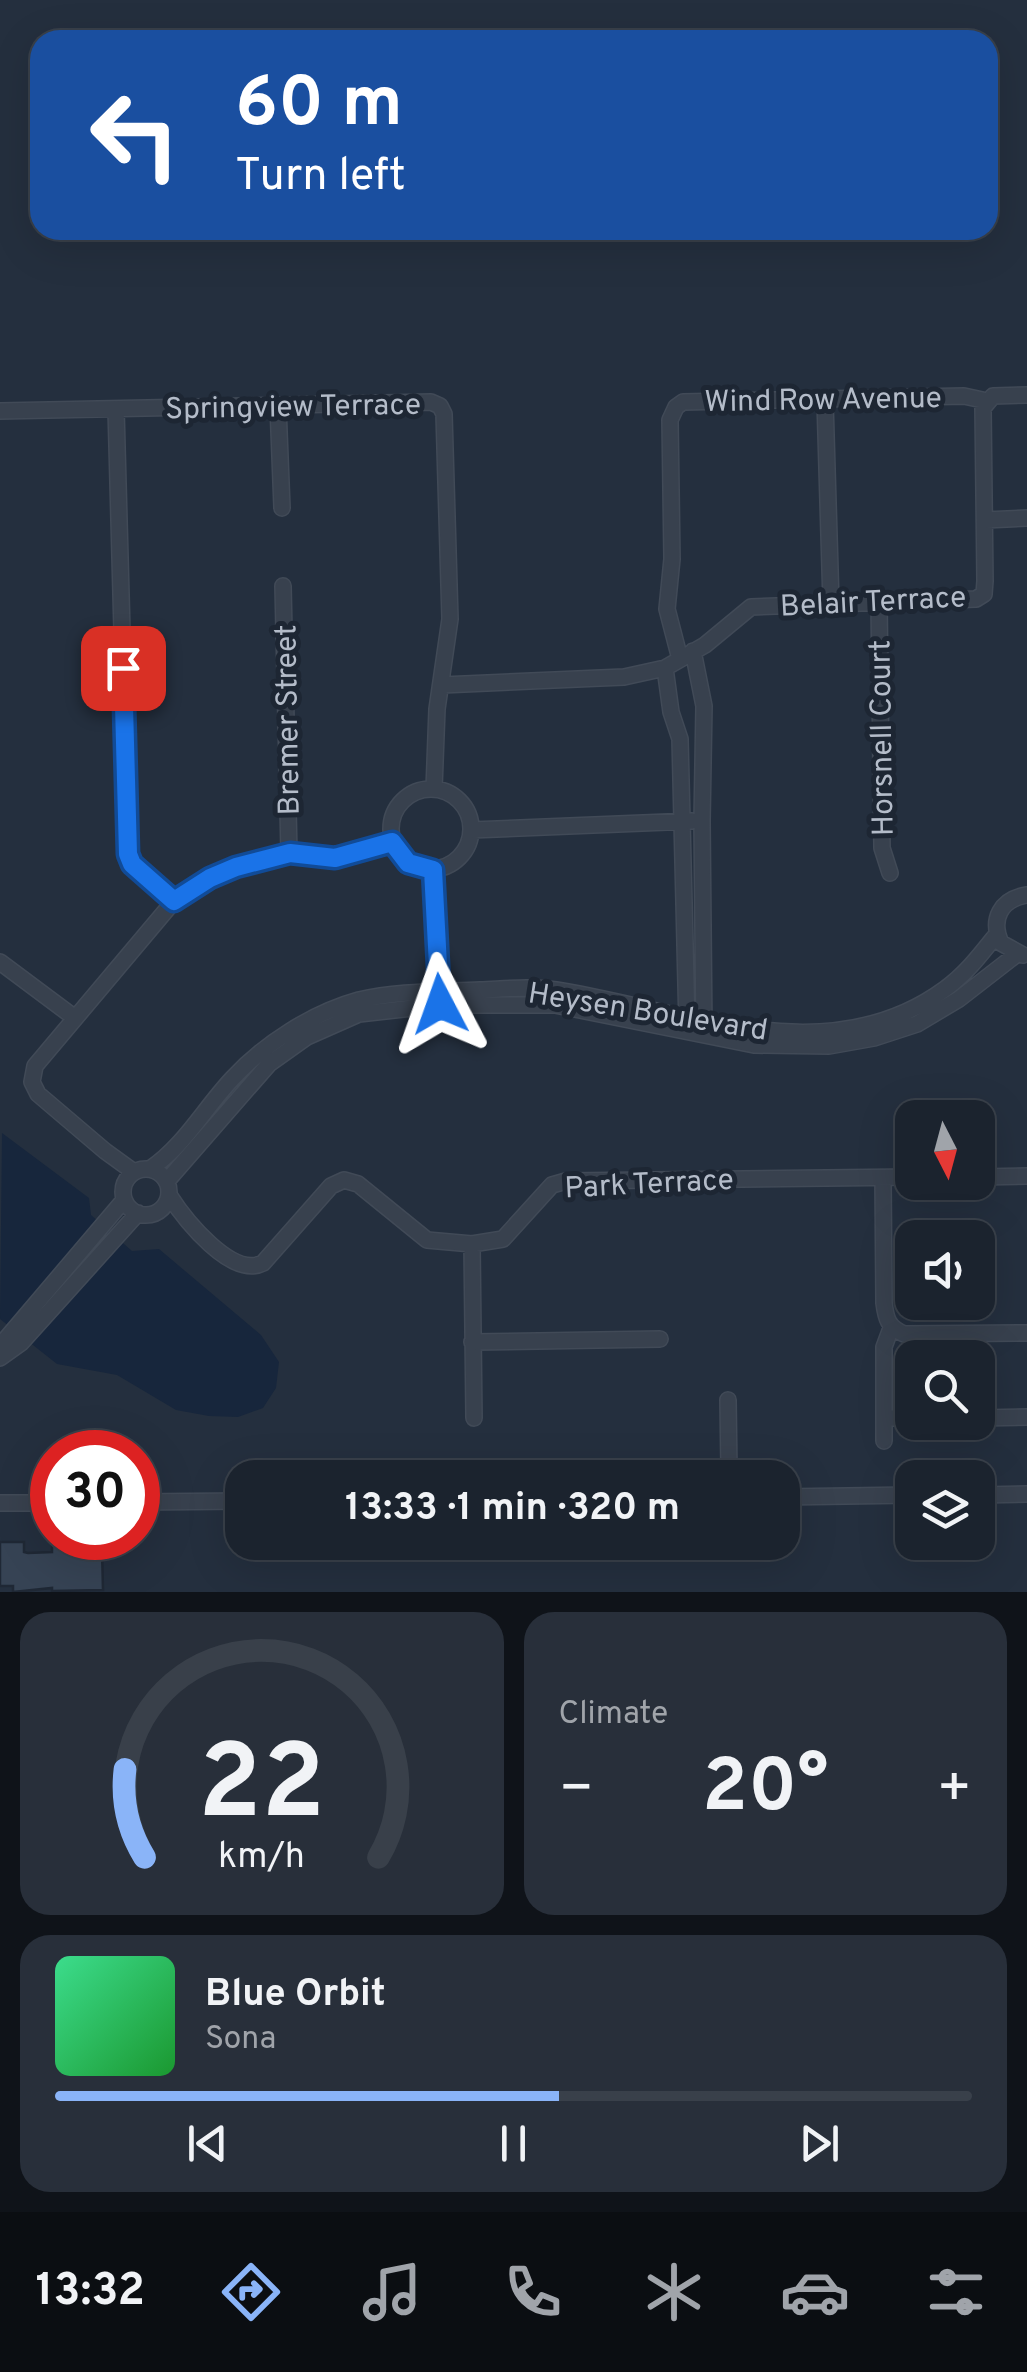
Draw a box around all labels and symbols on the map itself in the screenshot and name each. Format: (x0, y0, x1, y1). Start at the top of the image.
street label: Wind Row Avenue (704, 381, 942, 422)
street label: Springview Terrace (165, 388, 421, 429)
street label: Belair Terrace (779, 580, 967, 627)
street label: Bremer Street (269, 624, 310, 816)
pin (81, 626, 166, 711)
street label: Horsnell Court (863, 640, 904, 836)
position arrow (388, 952, 492, 1056)
street label: Heysen Boulevard (525, 976, 770, 1051)
north arrow (895, 1100, 995, 1200)
street label: Park Terrace (564, 1163, 735, 1208)
speed limit sign: 30 (30, 1430, 160, 1560)

